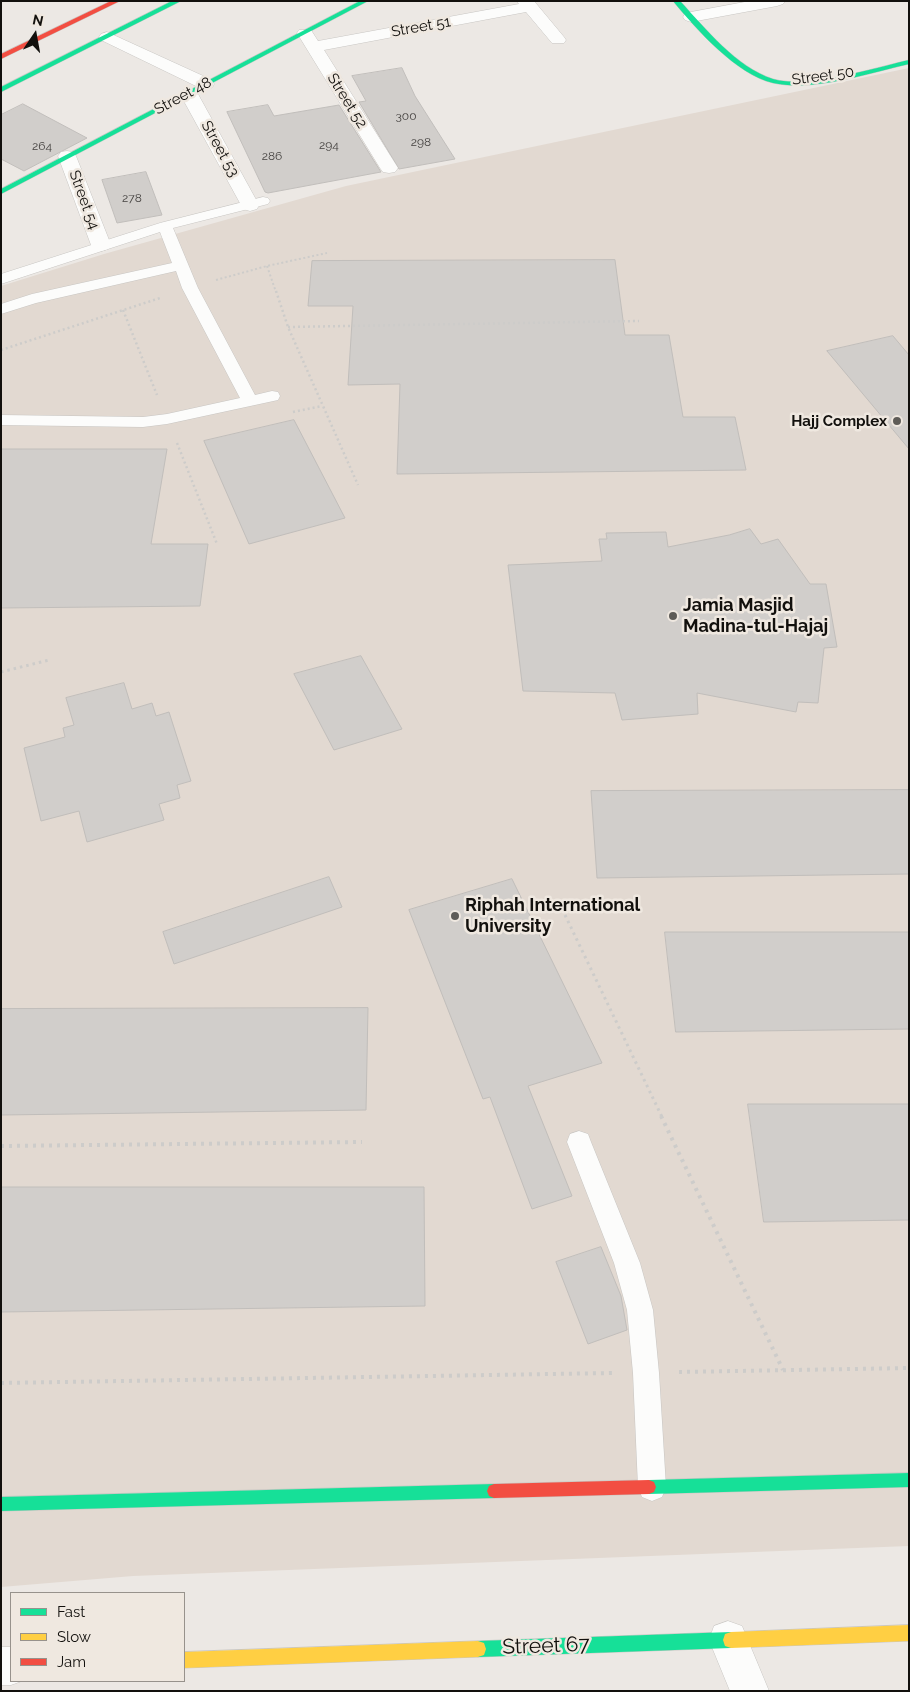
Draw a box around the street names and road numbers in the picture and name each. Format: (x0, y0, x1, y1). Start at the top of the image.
street label: Street 51 (390, 13, 452, 41)
street label: Street 50 (791, 63, 855, 89)
street label: Street 52 (323, 70, 371, 132)
street label: Street 48 (151, 73, 215, 119)
street label: Street 53 (197, 118, 243, 180)
street label: Street 54 (65, 168, 103, 232)
street label: Street 67 (502, 1632, 590, 1660)

